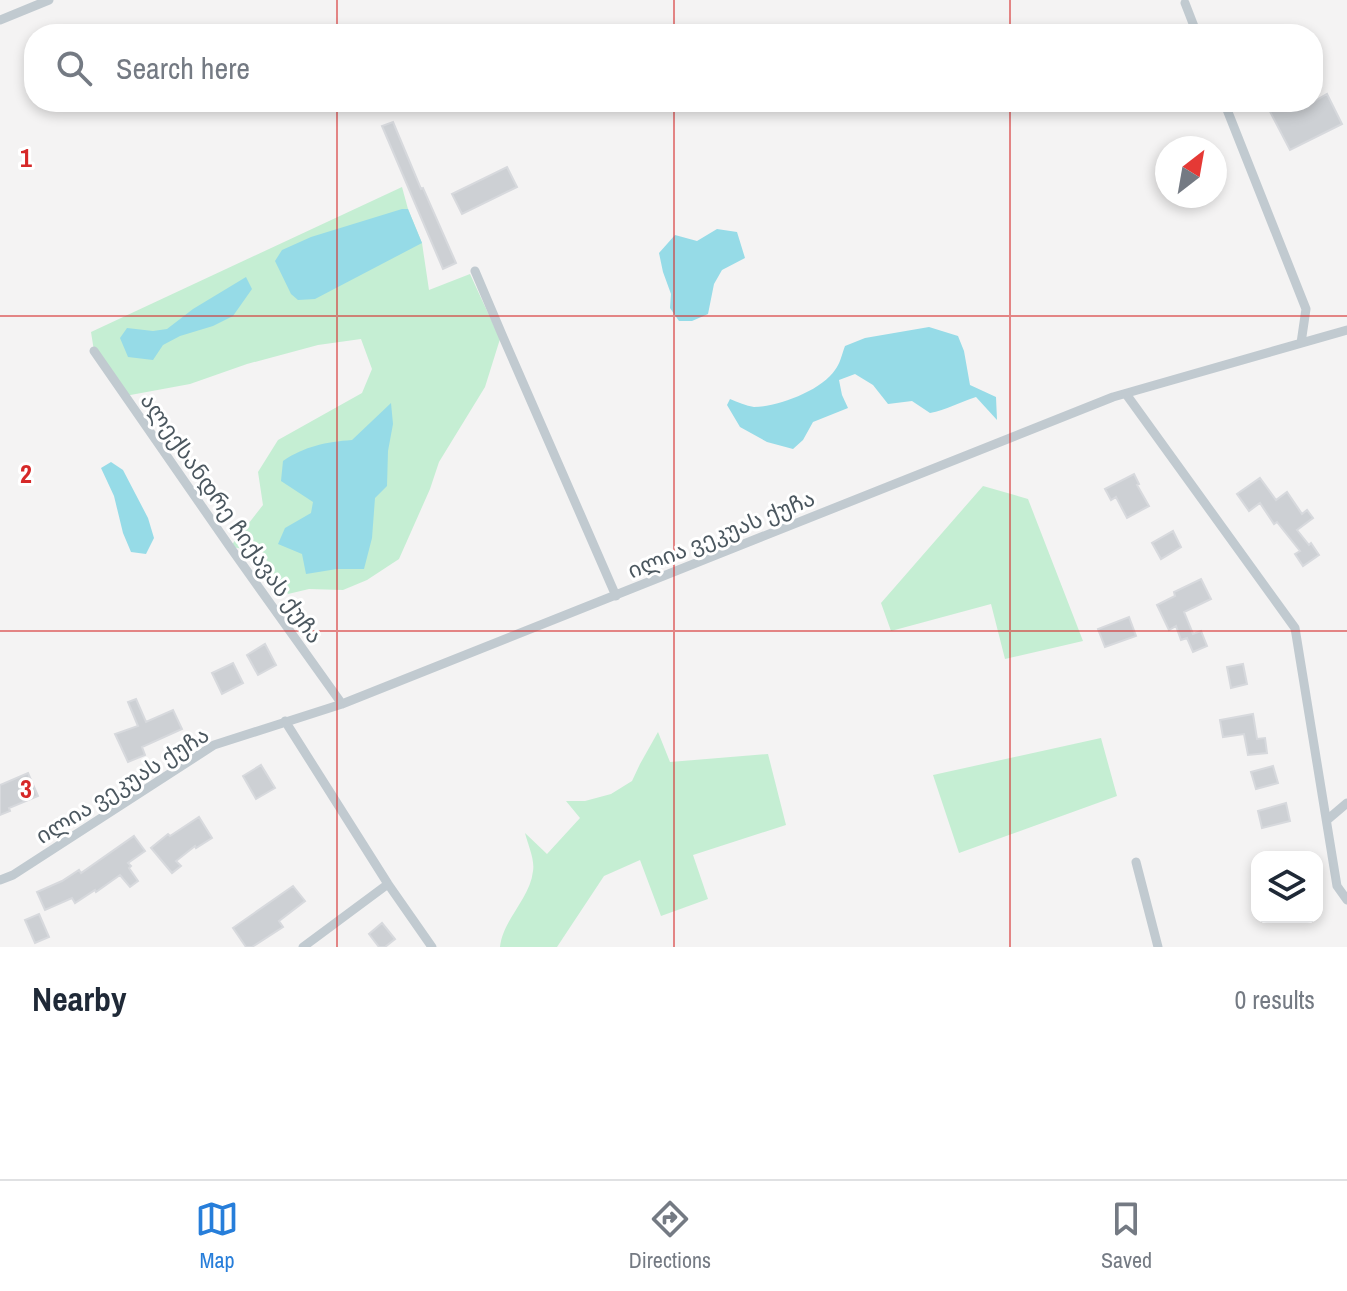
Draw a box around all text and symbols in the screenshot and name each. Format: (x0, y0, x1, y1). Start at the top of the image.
search box (24, 24, 1323, 112)
icon: search (52, 46, 96, 90)
text: Search here (116, 48, 250, 88)
north arrow (1155, 136, 1227, 208)
text: 1 (20, 140, 32, 175)
street label: ალექსანდრე ჩიქავას ქუჩა (134, 387, 330, 649)
text: 2 (20, 456, 32, 491)
street label: ილია ვეკუას ქუჩა (623, 483, 819, 585)
street label: ილია ვეკუას ქუჩა (30, 719, 214, 851)
text: 3 (20, 771, 32, 806)
map controls (1251, 851, 1323, 923)
button: layers (1251, 851, 1323, 923)
text: Nearby (32, 976, 127, 1022)
text: 0 results (1234, 982, 1315, 1017)
tab: Map (195, 1197, 239, 1275)
tab: Directions (629, 1197, 711, 1275)
tab: Saved (1101, 1197, 1152, 1275)

